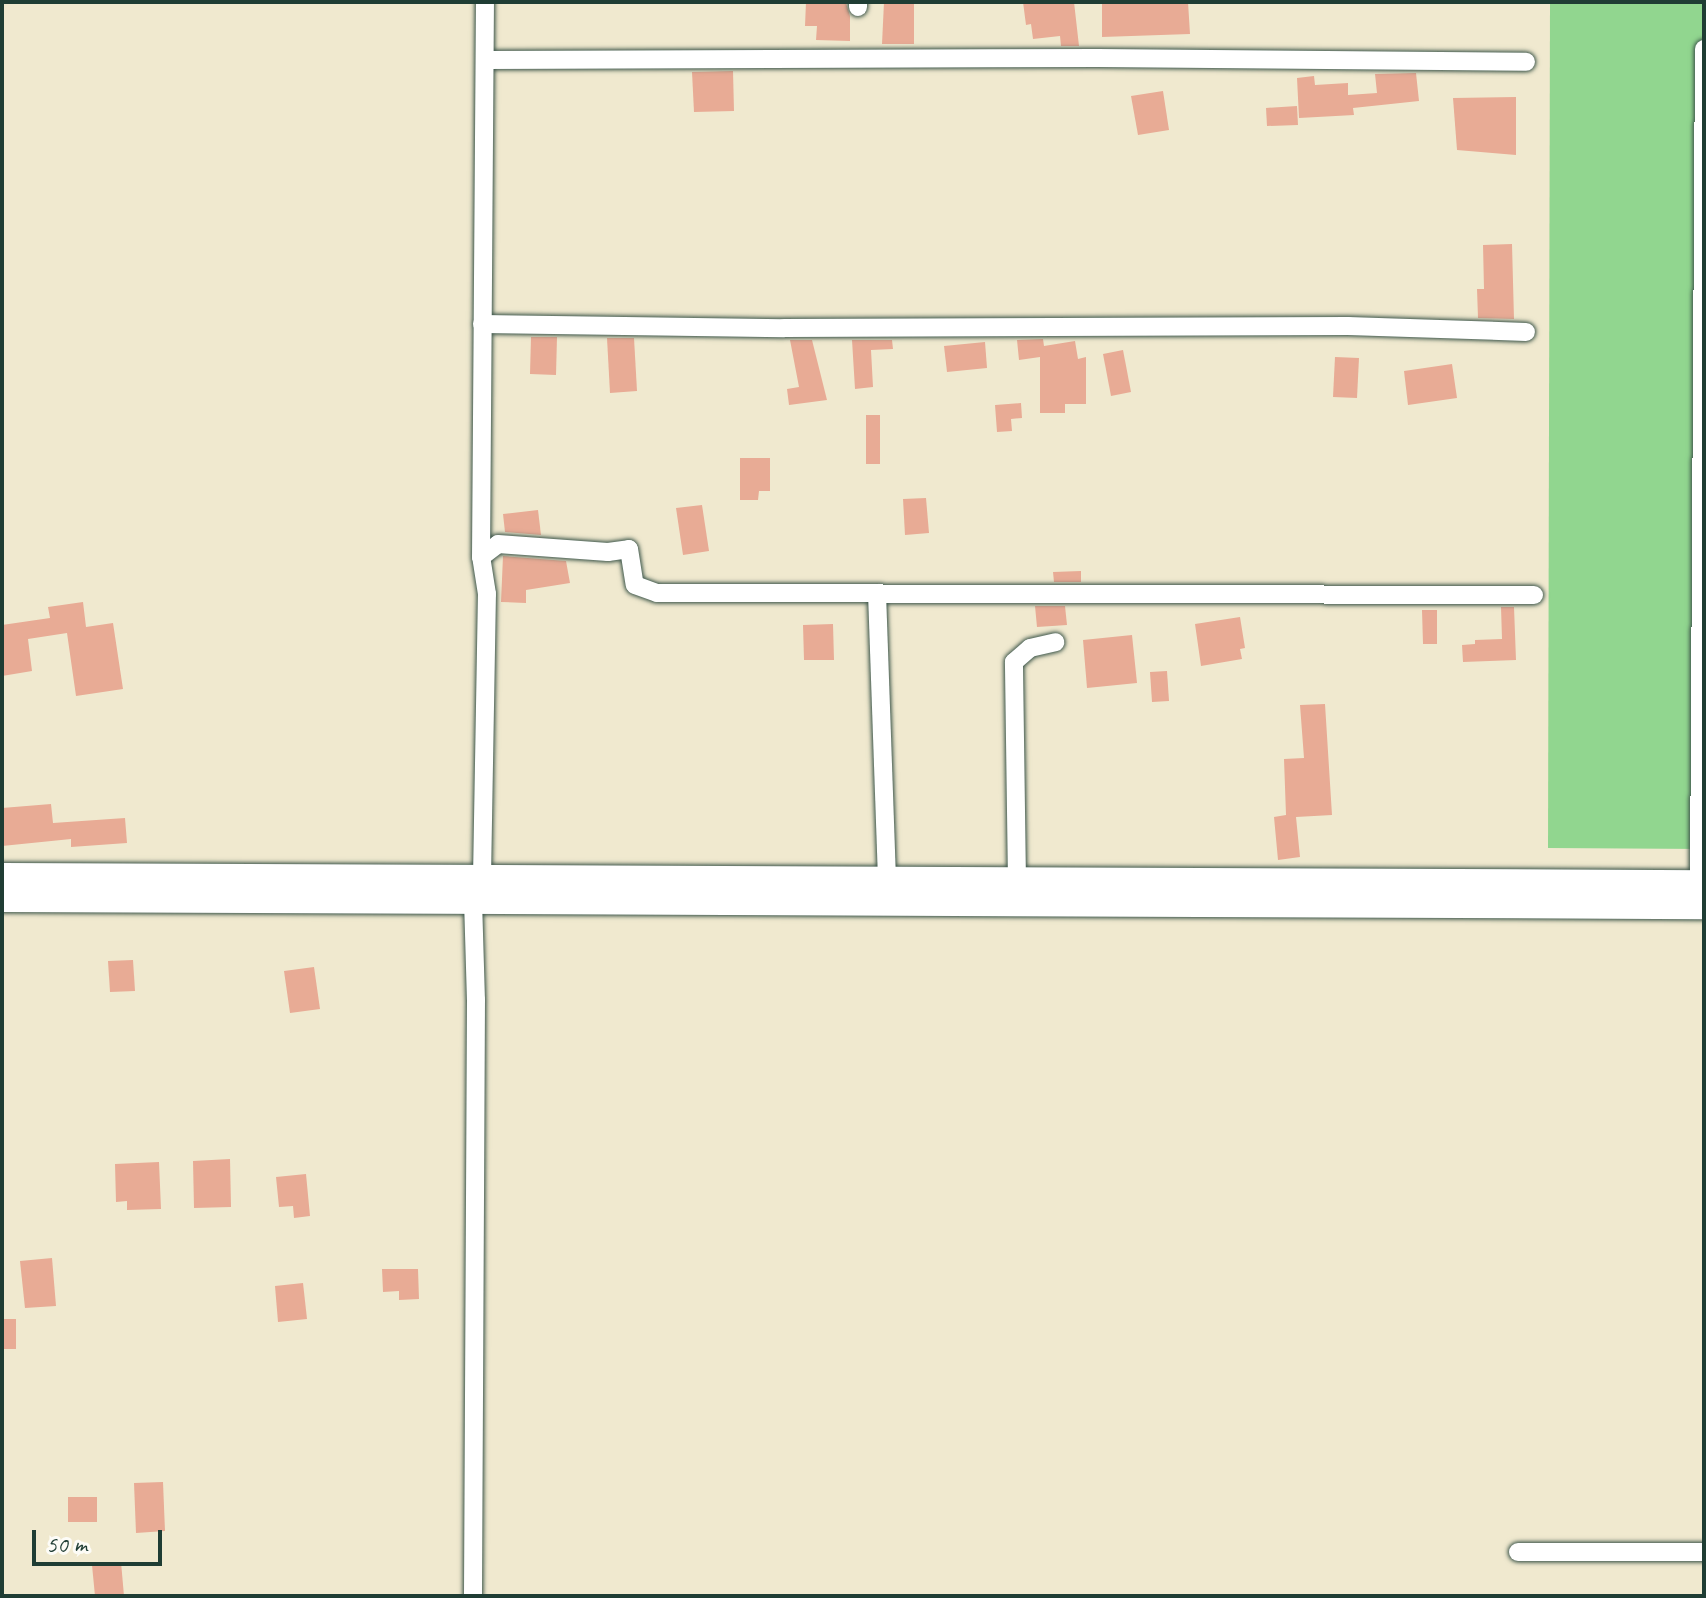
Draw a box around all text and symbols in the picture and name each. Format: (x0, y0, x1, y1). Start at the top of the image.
scale bar (36, 1514, 166, 1564)
text: 50 m (46, 1529, 87, 1559)

